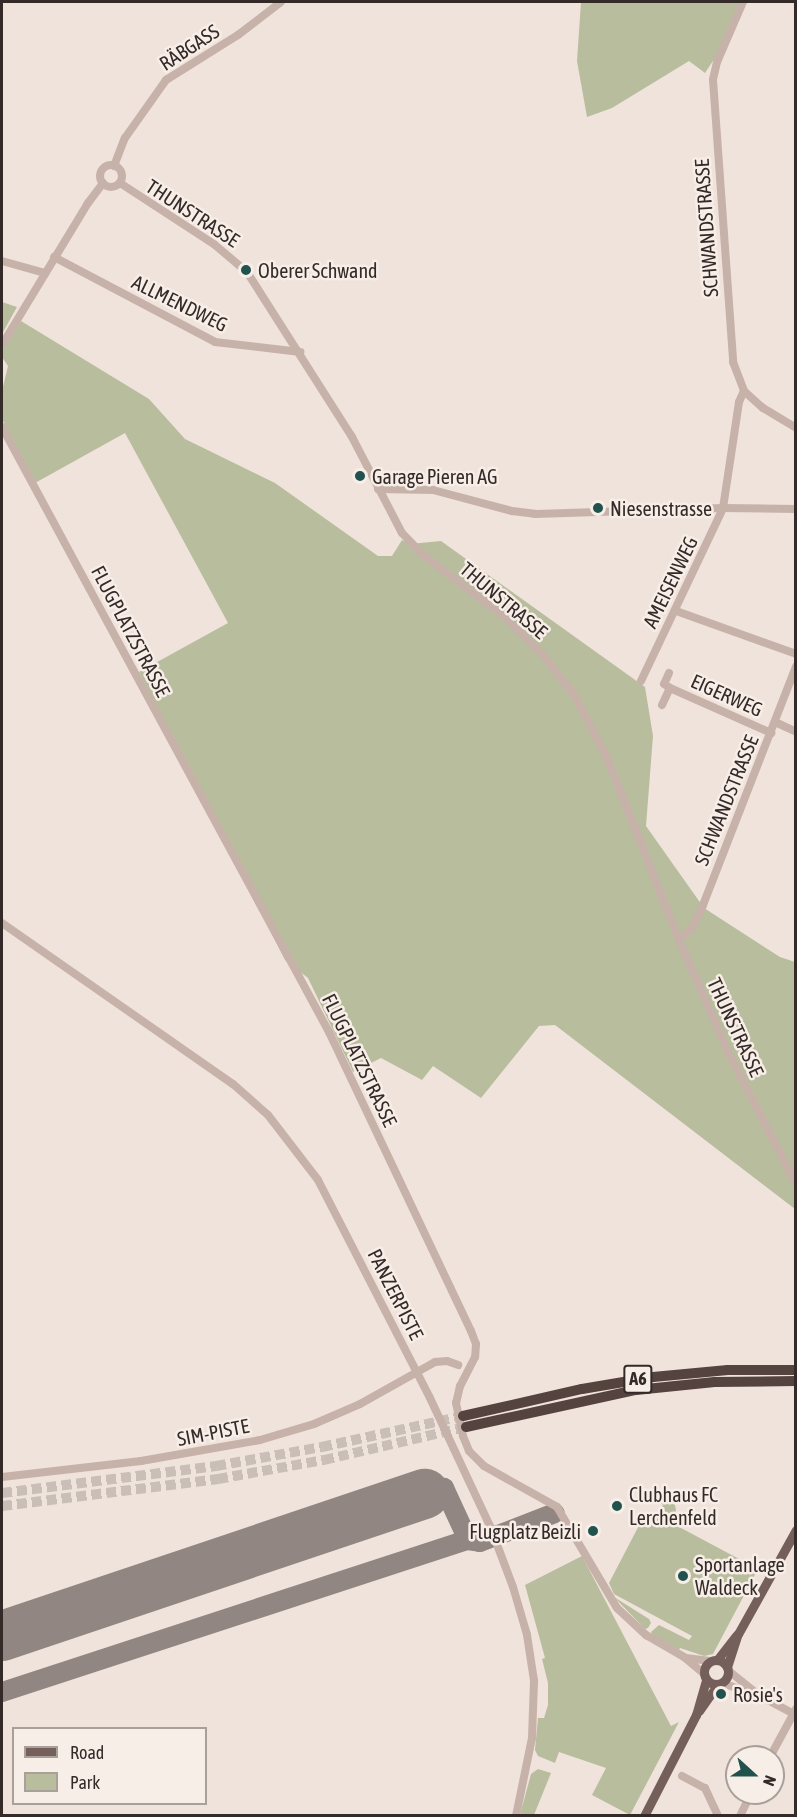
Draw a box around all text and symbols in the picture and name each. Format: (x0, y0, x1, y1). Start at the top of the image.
street label: RÄBGASS (155, 19, 223, 75)
street label: SCHWANDSTRASSE (689, 158, 723, 298)
street label: THUNSTRASSE (142, 174, 244, 252)
place label: Oberer Schwand (258, 258, 378, 282)
marker: Oberer Schwand (239, 263, 253, 277)
street label: ALLMENDWEG (128, 270, 232, 336)
place label: Garage Pieren AG (372, 464, 498, 488)
marker: Garage Pieren AG (353, 469, 367, 483)
place label: Niesenstrasse (610, 496, 712, 520)
marker: Niesenstrasse (591, 501, 605, 515)
street label: AMEISENWEG (637, 532, 703, 632)
street label: THUNSTRASSE (456, 557, 552, 643)
street label: FLUGPLATZSTRASSE (86, 561, 176, 701)
street label: EIGERWEG (687, 669, 767, 721)
street label: SCHWANDSTRASSE (689, 731, 763, 869)
street label: THUNSTRASSE (703, 974, 769, 1080)
street label: FLUGPLATZSTRASSE (317, 990, 403, 1130)
street label: PANZERPISTE (363, 1245, 429, 1343)
road number: A6 (623, 1364, 653, 1394)
street label: SIM-PISTE (175, 1413, 251, 1451)
place label: Clubhaus FC Lerchenfeld (629, 1482, 718, 1529)
marker: Clubhaus FC Lerchenfeld (610, 1499, 624, 1513)
place label: Flugplatz Beizli (469, 1519, 581, 1543)
marker: Flugplatz Beizli (586, 1524, 600, 1538)
place label: Sportanlage Waldeck (695, 1552, 785, 1599)
marker: Sportanlage Waldeck (676, 1569, 690, 1583)
place label: Rosie's (733, 1682, 783, 1706)
marker: Rosie's (714, 1687, 728, 1701)
legend (12, 1727, 207, 1805)
text: Road (70, 1742, 104, 1763)
north arrow (725, 1745, 785, 1805)
text: Park (70, 1772, 100, 1793)
text: N (760, 1773, 780, 1788)

